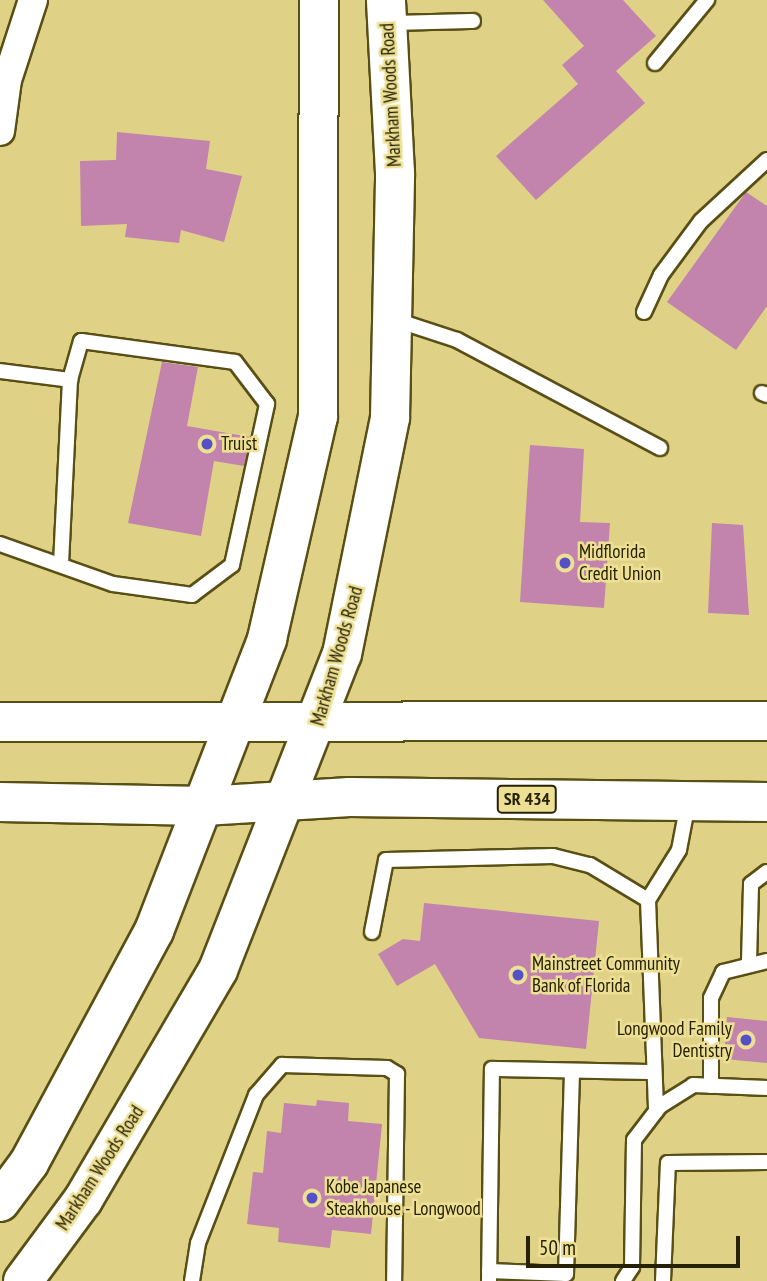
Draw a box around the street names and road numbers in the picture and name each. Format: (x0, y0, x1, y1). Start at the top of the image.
street label: Markham Woods Road (376, 22, 406, 168)
street label: Markham Woods Road (306, 584, 368, 728)
road number: SR 434 (496, 784, 558, 814)
street label: Markham Woods Road (51, 1101, 149, 1235)

